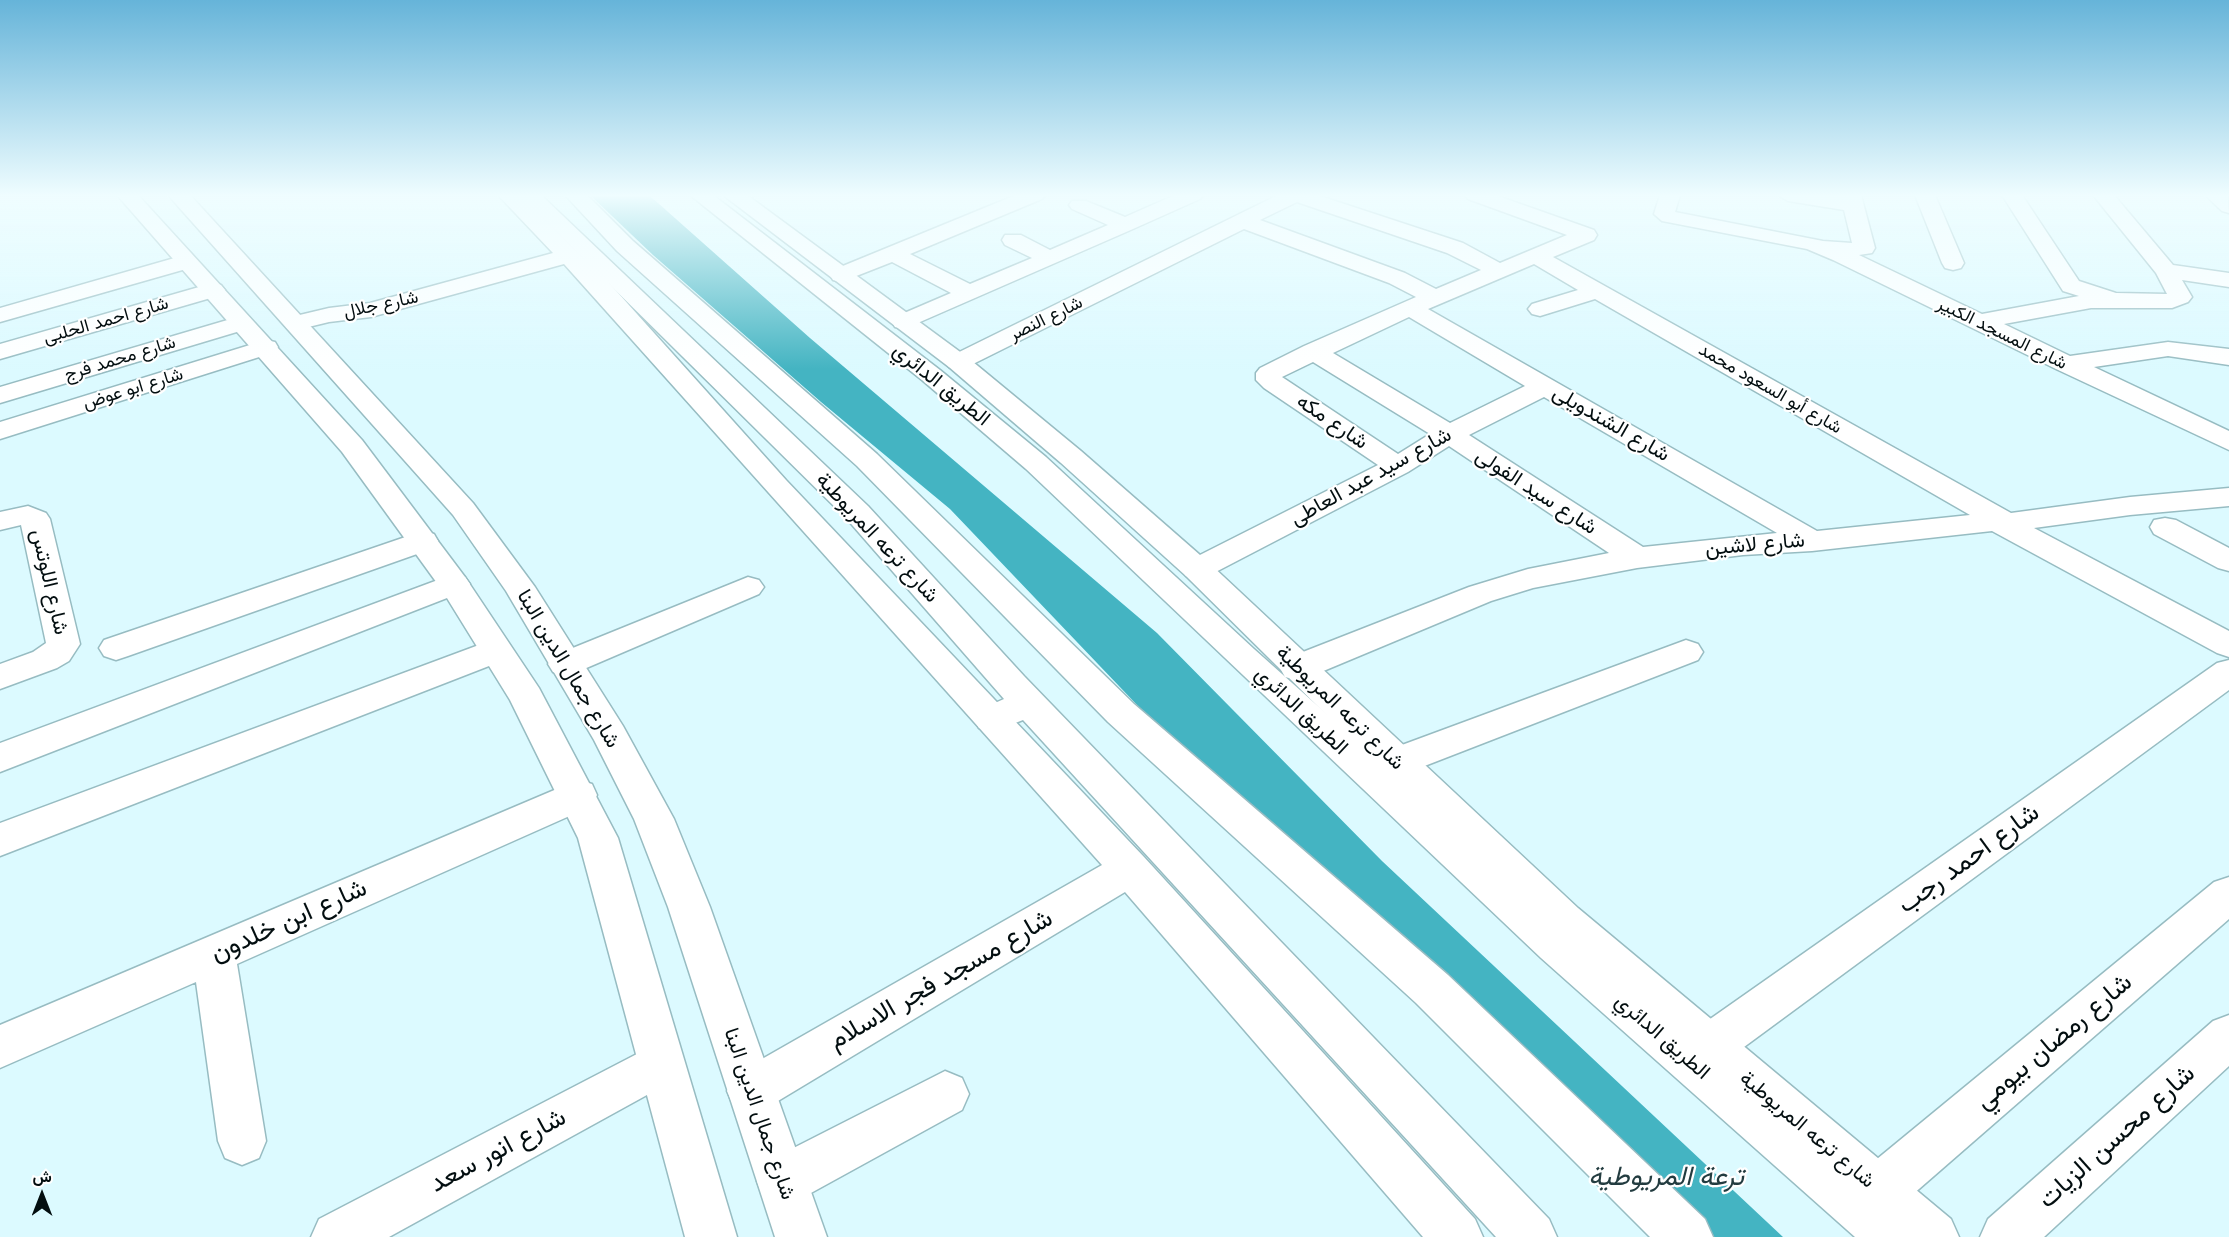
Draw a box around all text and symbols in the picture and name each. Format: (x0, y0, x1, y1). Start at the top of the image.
street label: شارع جلال (342, 287, 420, 323)
street label: شارع النصر (1006, 292, 1086, 346)
street label: شارع احمد الحلبى (41, 293, 171, 349)
street label: شارع المسجد الكبير (1934, 293, 2070, 375)
street label: شارع محمد فرج (62, 332, 178, 386)
street label: الطريق الدائري (887, 338, 995, 432)
street label: شارع أبو السعود محمد (1694, 339, 1846, 439)
street label: شارع ابو عوض (80, 364, 186, 414)
street label: شارع الشندويلى (1548, 380, 1674, 468)
street label: شارع مكه (1291, 389, 1373, 455)
street label: شارع سيد عبد العاطى (1286, 422, 1456, 532)
street label: شارع سيد الفولى (1471, 443, 1601, 541)
street label: شارع ترعه المريوطية (810, 468, 944, 608)
street label: شارع اللوتس (25, 527, 73, 637)
street label: شارع لاشين (1704, 528, 1806, 562)
street label: شارع جمال الدين البنا (511, 585, 625, 753)
street label: شارع ترعه المريوطية (1270, 640, 1410, 776)
street label: الطريق الدائري (1249, 662, 1353, 760)
street label: شارع احمد رجب (1892, 797, 2046, 921)
street label: شارع ابن خلدون (206, 873, 372, 969)
street label: شارع مسجد فجر الاسلام (823, 903, 1059, 1057)
street label: شارع رمضان بيومي (1969, 967, 2139, 1117)
street label: الطريق الدائري (1609, 989, 1715, 1085)
street label: شارع جمال الدين البنا (718, 1025, 800, 1203)
street label: شارع محسن الزيات (2032, 1058, 2202, 1216)
street label: شارع ترعه المريوطية (1734, 1066, 1880, 1194)
street label: شارع انور سعد (425, 1102, 571, 1200)
water label: ترعة المريوطية (1588, 1161, 1744, 1193)
north arrow (12, 1165, 72, 1225)
text: ش (32, 1168, 52, 1185)

